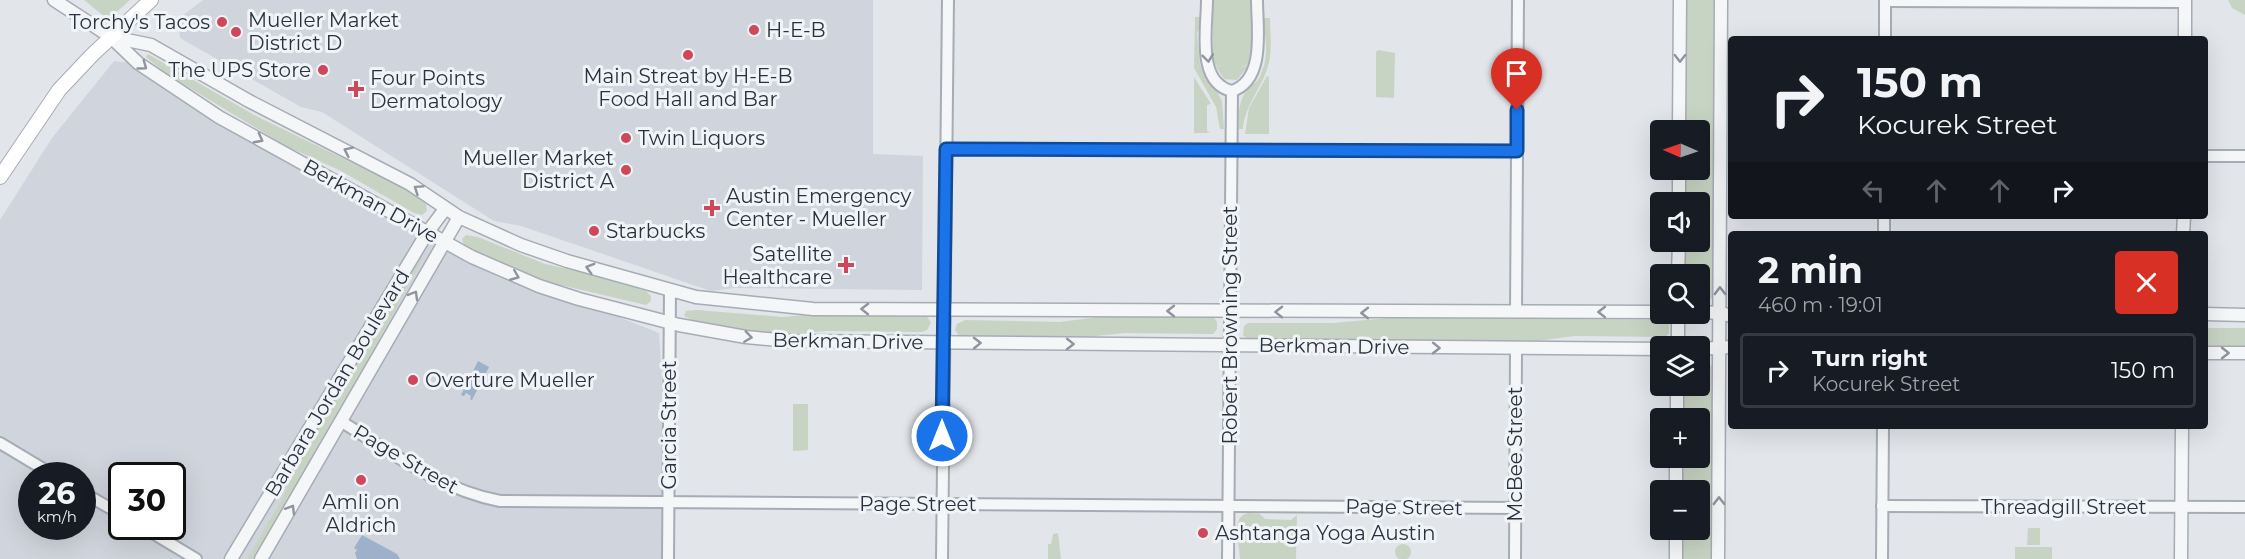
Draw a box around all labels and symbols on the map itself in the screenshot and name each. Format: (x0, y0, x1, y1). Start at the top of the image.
place label: Mueller Market District D (248, 8, 399, 55)
place label: Torchy's Tacos (69, 10, 210, 34)
marker: Torchy's Tacos (215, 15, 229, 29)
place label: H-E-B (766, 18, 826, 42)
marker: H-E-B (747, 23, 761, 37)
marker: Mueller Market District D (229, 25, 243, 39)
marker: Main Streat by H-E-B Food Hall and Bar (681, 48, 695, 62)
pin (1491, 48, 1542, 110)
one-way arrow (1201, 54, 1214, 63)
one-way arrow (1674, 54, 1686, 63)
place label: The UPS Store (169, 58, 311, 82)
one-way arrow (136, 59, 147, 70)
marker: The UPS Store (316, 63, 330, 77)
place label: Main Streat by H-E-B Food Hall and Bar (583, 64, 793, 111)
place label: Four Points Dermatology (370, 66, 502, 113)
marker: Four Points Dermatology (347, 80, 365, 98)
north arrow (1650, 120, 1710, 180)
place label: Twin Liquors (638, 126, 765, 150)
marker: Twin Liquors (619, 131, 633, 145)
one-way arrow (253, 132, 263, 143)
place label: Mueller Market District A (463, 146, 615, 193)
one-way arrow (344, 147, 355, 158)
street label: Berkman Drive (299, 154, 443, 248)
marker: Mueller Market District A (619, 163, 633, 177)
place label: Austin Emergency Center - Mueller (726, 184, 912, 231)
one-way arrow (414, 185, 425, 196)
marker: Austin Emergency Center - Mueller (703, 199, 721, 217)
street label: Robert Browning Street (1218, 206, 1242, 444)
place label: Starbucks (606, 219, 705, 243)
marker: Starbucks (587, 224, 601, 238)
place label: Satellite Healthcare (722, 242, 832, 289)
marker: Satellite Healthcare (837, 256, 855, 274)
one-way arrow (585, 263, 596, 275)
street label: Barbara Jordan Boulevard (260, 265, 414, 501)
one-way arrow (509, 269, 520, 281)
one-way arrow (1714, 286, 1726, 295)
one-way arrow (407, 291, 419, 301)
one-way arrow (860, 303, 869, 315)
one-way arrow (1167, 305, 1176, 317)
one-way arrow (1275, 306, 1284, 318)
one-way arrow (1598, 306, 1607, 318)
one-way arrow (1361, 307, 1370, 319)
street label: Berkman Drive (772, 328, 924, 354)
one-way arrow (743, 330, 752, 343)
street label: Berkman Drive (1258, 333, 1410, 359)
one-way arrow (972, 337, 981, 350)
one-way arrow (1065, 338, 1074, 350)
one-way arrow (1431, 342, 1440, 354)
one-way arrow (2221, 347, 2230, 359)
street label: Garcia Street (657, 360, 681, 490)
place label: Overture Mueller (425, 368, 595, 392)
marker: Overture Mueller (406, 373, 420, 387)
street label: McBee Street (1503, 386, 1527, 522)
position arrow (910, 404, 974, 468)
street label: Page Street (349, 419, 463, 499)
speed limit sign: 30 (108, 462, 186, 540)
marker: Amli on Aldrich (354, 473, 368, 487)
place label: Amli on Aldrich (322, 490, 400, 537)
street label: Page Street (859, 492, 977, 516)
street label: Page Street (1345, 494, 1463, 520)
street label: Threadgill Street (1981, 495, 2147, 519)
one-way arrow (1713, 496, 1725, 505)
one-way arrow (283, 505, 295, 515)
place label: Ashtanga Yoga Austin (1215, 521, 1435, 545)
marker: Ashtanga Yoga Austin (1196, 526, 1210, 540)

